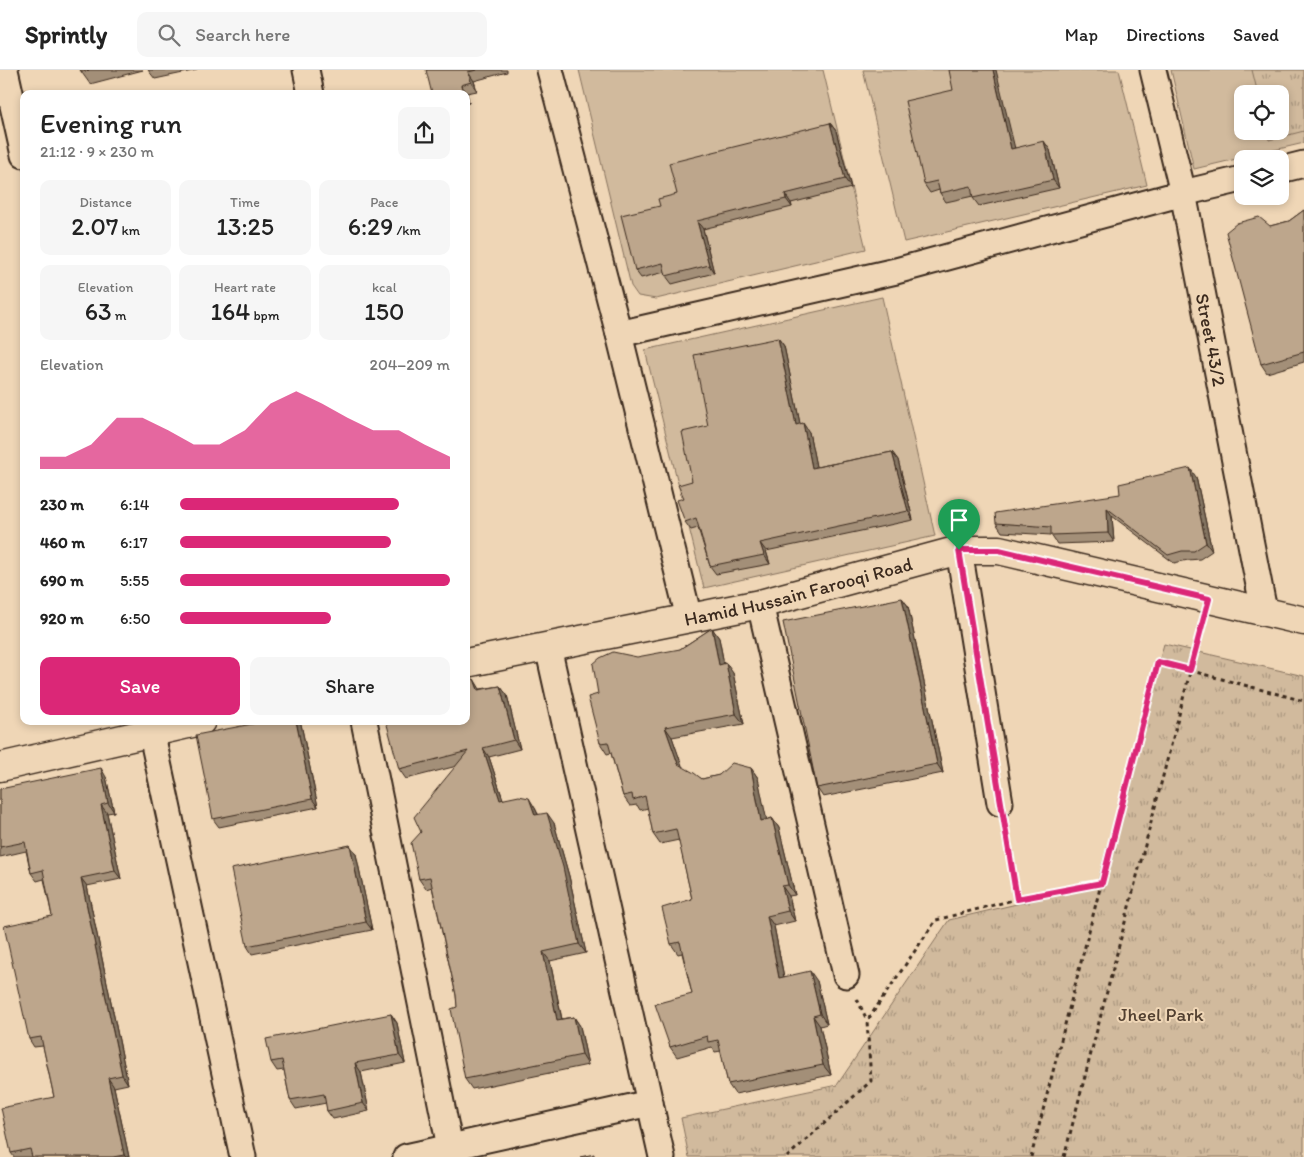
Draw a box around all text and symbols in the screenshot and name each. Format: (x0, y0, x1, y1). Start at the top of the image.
search box (137, 12, 487, 57)
text: Sprintly (25, 20, 107, 49)
icon: search (155, 21, 183, 49)
text: Search here (195, 23, 290, 46)
text: Map (1065, 24, 1098, 46)
text: Directions (1126, 24, 1205, 46)
text: Saved (1233, 24, 1279, 46)
map controls (1234, 85, 1289, 205)
button: locate (1234, 85, 1289, 140)
text: Evening run (40, 106, 182, 140)
button: share (398, 107, 450, 159)
text: 21:12 · 9 × 230 m (40, 142, 154, 161)
button: layers (1234, 150, 1289, 205)
text: Distance (79, 194, 132, 211)
text: Time (230, 194, 260, 211)
text: Pace (370, 194, 398, 211)
text: 2.07 (71, 211, 118, 241)
text: 13:25 (216, 211, 274, 241)
text: 6:29 (348, 211, 393, 241)
text: km (118, 222, 140, 239)
text: /km (393, 222, 421, 239)
text: Elevation (78, 279, 133, 296)
text: Heart rate (214, 279, 276, 296)
text: kcal (372, 279, 397, 296)
street label: Street 43/2 (1191, 291, 1231, 388)
text: 63 (85, 296, 112, 326)
text: 164 (211, 296, 250, 326)
text: 150 (364, 296, 404, 326)
text: m (112, 307, 127, 324)
text: bpm (250, 307, 279, 324)
text: Elevation (40, 355, 104, 374)
text: 204–209 m (369, 355, 450, 374)
text: 230 m (40, 495, 84, 514)
text: 6:14 (120, 495, 149, 514)
pin (938, 499, 980, 550)
icon: arrive (945, 506, 973, 534)
text: 460 m (40, 533, 85, 552)
text: 6:17 (120, 533, 148, 552)
street label: Hamid Hussain Farooqi Road (682, 552, 915, 631)
text: 690 m (40, 571, 84, 590)
text: 5:55 (120, 571, 149, 590)
text: 920 m (40, 609, 84, 628)
text: 6:50 (120, 609, 151, 628)
button: Save (40, 657, 240, 715)
button: Share (250, 657, 450, 715)
park label: Jheel Park (1118, 1003, 1204, 1026)

